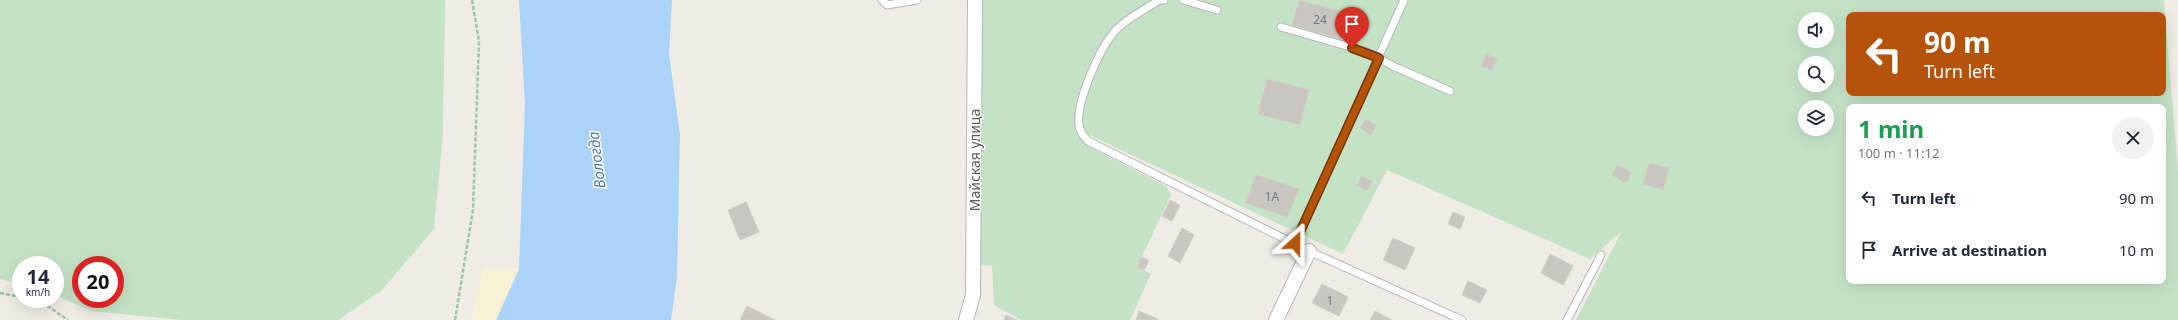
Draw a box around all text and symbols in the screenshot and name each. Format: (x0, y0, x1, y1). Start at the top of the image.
pin (1335, 7.0, 1369, 48)
house number: 24 (1313, 11, 1327, 28)
map controls (1798, 12, 1834, 136)
button: sound (1798, 12, 1834, 48)
icon: arrive (1341, 13, 1363, 35)
text: 90 m (1924, 23, 1991, 61)
icon: left (1858, 28, 1910, 80)
button: search (1798, 56, 1834, 92)
text: Turn left (1924, 59, 1995, 83)
button: layers (1798, 100, 1834, 136)
street label: Майская улица (965, 109, 984, 211)
text: 1 min (1858, 112, 1924, 145)
button: close (2112, 117, 2154, 159)
water label: Вологда (583, 130, 609, 190)
text: 100 m · 11:12 (1858, 144, 1939, 162)
icon: left (1858, 187, 1880, 209)
house number: 1А (1265, 188, 1280, 205)
text: Turn left (1892, 188, 1956, 208)
text: 90 m (2119, 188, 2154, 208)
position arrow (1274, 222, 1316, 264)
icon: arrive (1858, 239, 1880, 261)
text: Arrive at destination (1892, 240, 2047, 260)
text: 10 m (2119, 240, 2154, 260)
speed limit sign: 20 (72, 256, 124, 308)
text: 14 (27, 263, 49, 290)
text: km/h (26, 285, 50, 299)
house number: 1 (1327, 292, 1333, 309)

